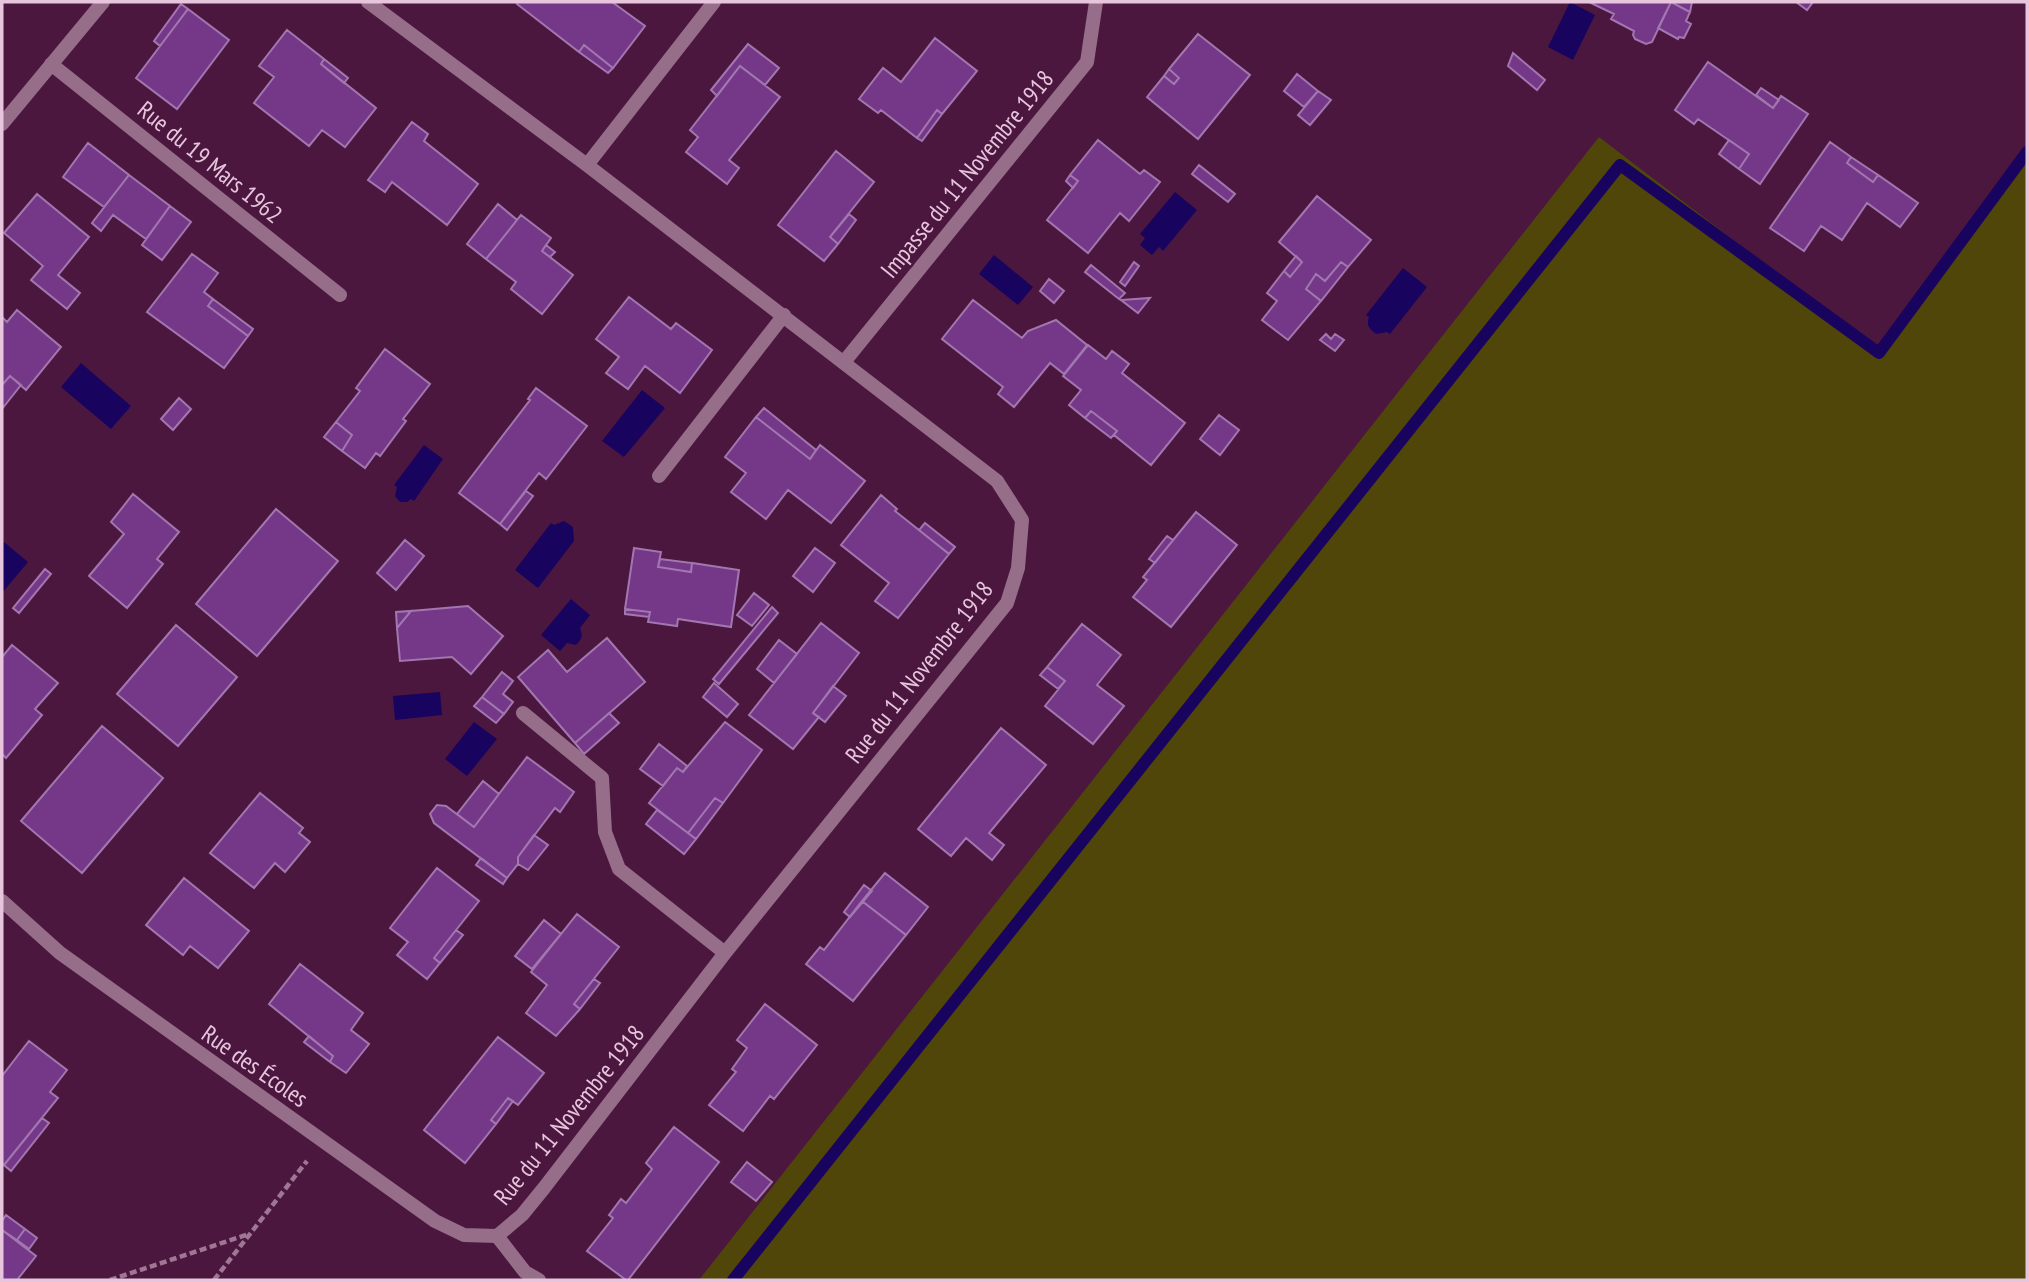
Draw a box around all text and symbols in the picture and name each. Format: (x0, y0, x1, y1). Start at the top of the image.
street label: Impasse du 11 Novembre 1918 (874, 64, 1060, 284)
street label: Rue du 19 Mars 1962 (131, 94, 289, 230)
street label: Rue du 11 Novembre 1918 (838, 575, 1000, 769)
street label: Rue des Écoles (196, 1018, 314, 1114)
street label: Rue du 11 Novembre 1918 (487, 1019, 651, 1211)

